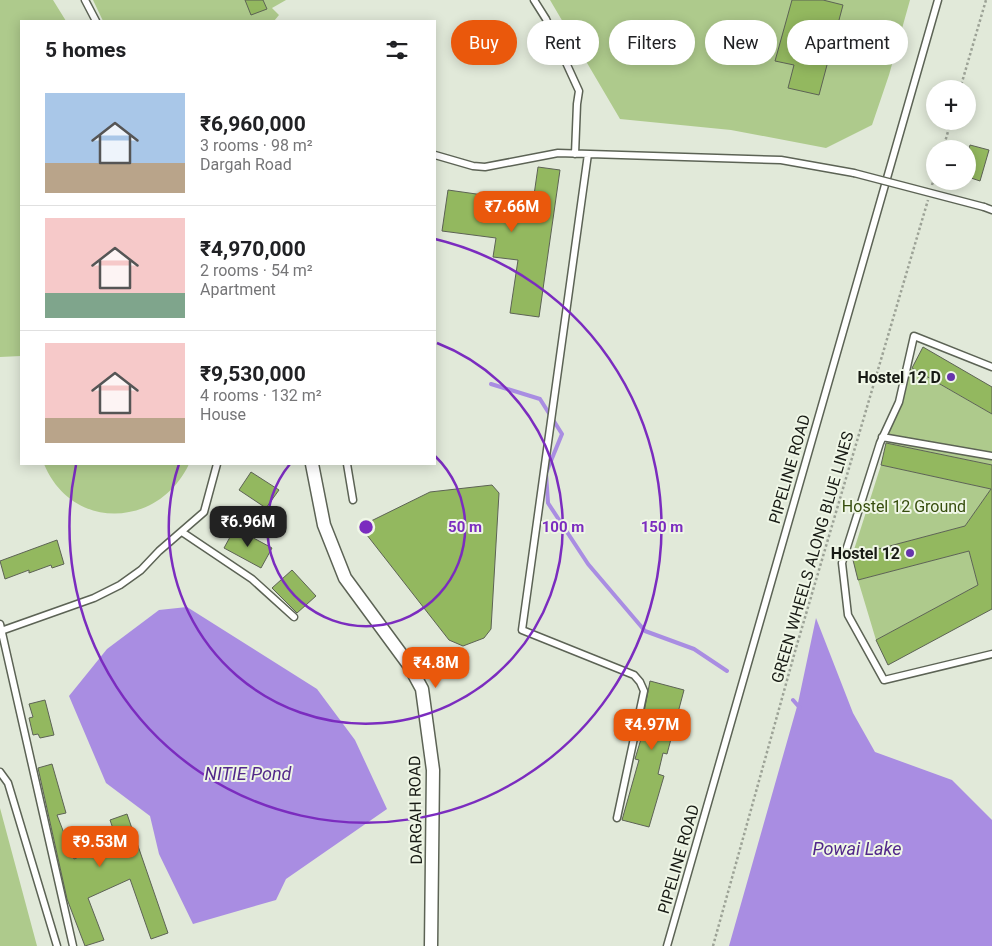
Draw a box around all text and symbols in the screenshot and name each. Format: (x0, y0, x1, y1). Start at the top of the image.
chip: Buy (451, 20, 517, 65)
chip: Rent (527, 20, 599, 65)
chip: Filters (609, 20, 695, 65)
chip: New (705, 20, 777, 65)
chip: Apartment (787, 20, 908, 65)
icon: filters (383, 36, 411, 64)
text: 5 homes (45, 38, 126, 62)
map controls (926, 80, 976, 190)
button: + (926, 80, 976, 130)
text: ₹6,960,000 (200, 112, 306, 136)
icon: home (85, 113, 145, 173)
text: 3 rooms · 98 m² (200, 136, 313, 155)
button: − (926, 140, 976, 190)
text: Dargah Road (200, 155, 292, 174)
pin: ₹7.66M (471, 190, 553, 233)
text: ₹7.66M (485, 197, 539, 216)
text: ₹4,970,000 (200, 237, 306, 261)
icon: home (85, 238, 145, 298)
text: 2 rooms · 54 m² (200, 261, 313, 280)
text: Apartment (200, 280, 276, 299)
text: ₹9,530,000 (200, 362, 306, 386)
icon: home (85, 363, 145, 423)
place label: Hostel 12 D (857, 368, 941, 387)
marker: Hostel 12 D (945, 371, 957, 383)
text: 4 rooms · 132 m² (200, 386, 322, 405)
text: House (200, 405, 246, 424)
street label: PIPELINE ROAD (765, 412, 814, 526)
street label: GREEN WHEELS ALONG BLUE LINES (767, 429, 858, 685)
park label: Hostel 12 Ground (842, 497, 966, 516)
pin: ₹6.96M (207, 506, 289, 548)
text: ₹6.96M (221, 512, 275, 531)
centre of rings (357, 518, 375, 536)
text: 50 m (448, 518, 482, 536)
text: 100 m (542, 518, 584, 536)
text: 150 m (641, 518, 683, 536)
place label: Hostel 12 (831, 544, 900, 563)
marker: Hostel 12 (904, 547, 916, 559)
pin: ₹4.8M (401, 646, 471, 689)
text: ₹4.8M (413, 653, 459, 672)
pin: ₹4.97M (611, 708, 693, 751)
text: ₹4.97M (625, 715, 679, 734)
street label: DARGAH ROAD (405, 755, 426, 865)
water label: NITIE Pond (205, 763, 293, 784)
street label: PIPELINE ROAD (654, 802, 703, 916)
pin: ₹9.53M (59, 826, 141, 868)
text: ₹9.53M (73, 832, 127, 851)
water label: Powai Lake (813, 838, 901, 859)

